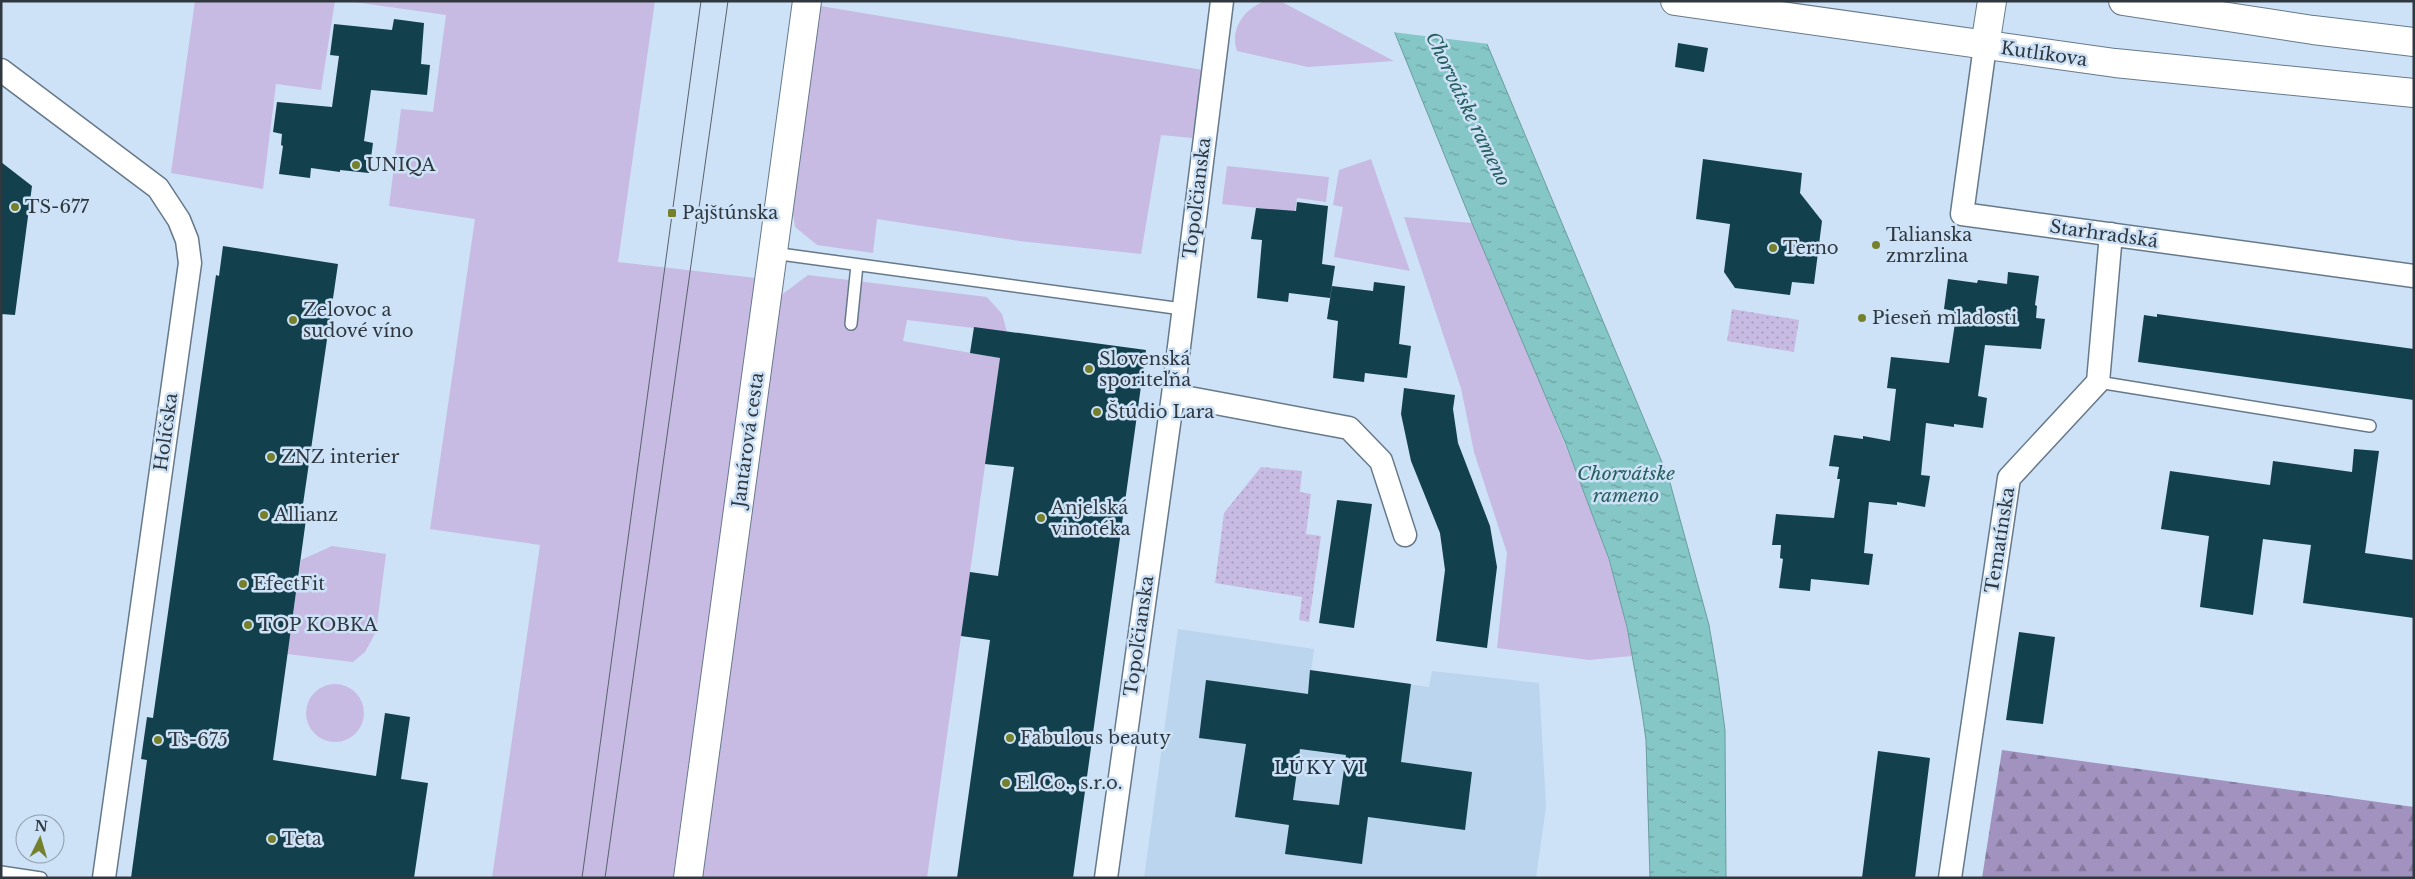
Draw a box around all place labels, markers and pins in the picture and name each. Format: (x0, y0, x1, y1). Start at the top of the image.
place label: UNIQA (366, 154, 437, 176)
marker: UNIQA (350, 159, 362, 171)
place label: TS-677 (25, 196, 90, 218)
marker: TS-677 (9, 201, 21, 213)
place label: Pajštúnska (682, 202, 778, 224)
marker: Pajštúnska (666, 207, 678, 219)
place label: Talianska zmrzlina (1886, 224, 1972, 267)
place label: Terno (1783, 237, 1839, 259)
marker: Talianska zmrzlina (1870, 239, 1882, 251)
marker: Terno (1767, 242, 1779, 254)
place label: Zelovoc a sudové víno (303, 299, 414, 342)
place label: Pieseň mladosti (1872, 307, 2017, 329)
marker: Pieseň mladosti (1856, 312, 1868, 324)
marker: Zelovoc a sudové víno (287, 314, 299, 326)
place label: Slovenská sporiteľňa (1099, 348, 1191, 391)
marker: Slovenská sporiteľňa (1083, 363, 1095, 375)
place label: Štúdio Lara (1107, 400, 1214, 423)
marker: Štúdio Lara (1091, 406, 1103, 418)
place label: ZNZ interier (281, 446, 400, 468)
marker: ZNZ interier (265, 451, 277, 463)
place label: Anjelská vinotéka (1050, 497, 1130, 540)
place label: Allianz (273, 504, 338, 526)
marker: Allianz (258, 509, 270, 521)
marker: Anjelská vinotéka (1035, 512, 1047, 524)
place label: EfectFit (253, 573, 325, 595)
marker: EfectFit (237, 578, 249, 590)
place label: TOP KOBKA (258, 614, 379, 636)
marker: TOP KOBKA (242, 619, 254, 631)
place label: Fabulous beauty (1020, 727, 1171, 749)
place label: Ts-675 (168, 729, 228, 751)
marker: Fabulous beauty (1004, 732, 1016, 744)
marker: Ts-675 (152, 734, 164, 746)
place label: El.Co., s.r.o. (1016, 772, 1123, 794)
marker: El.Co., s.r.o. (1000, 777, 1012, 789)
place label: Teta (282, 828, 322, 850)
marker: Teta (266, 833, 278, 845)

